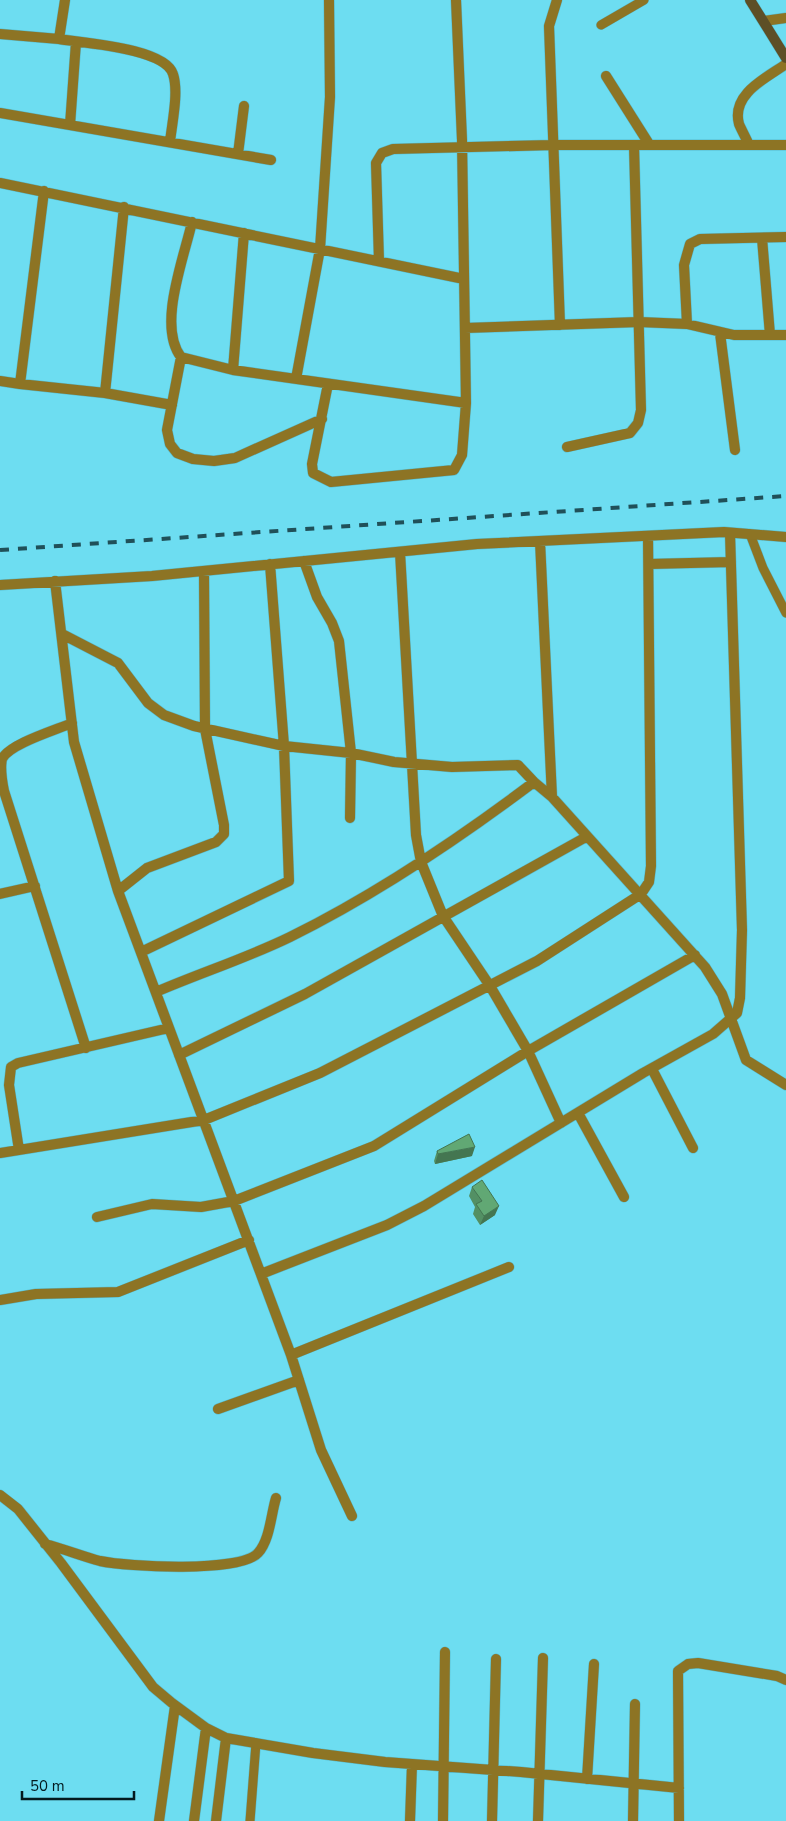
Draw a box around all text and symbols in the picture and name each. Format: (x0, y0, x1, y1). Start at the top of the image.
scale bar (22, 1768, 135, 1800)
text: 50 m (30, 1776, 65, 1796)

